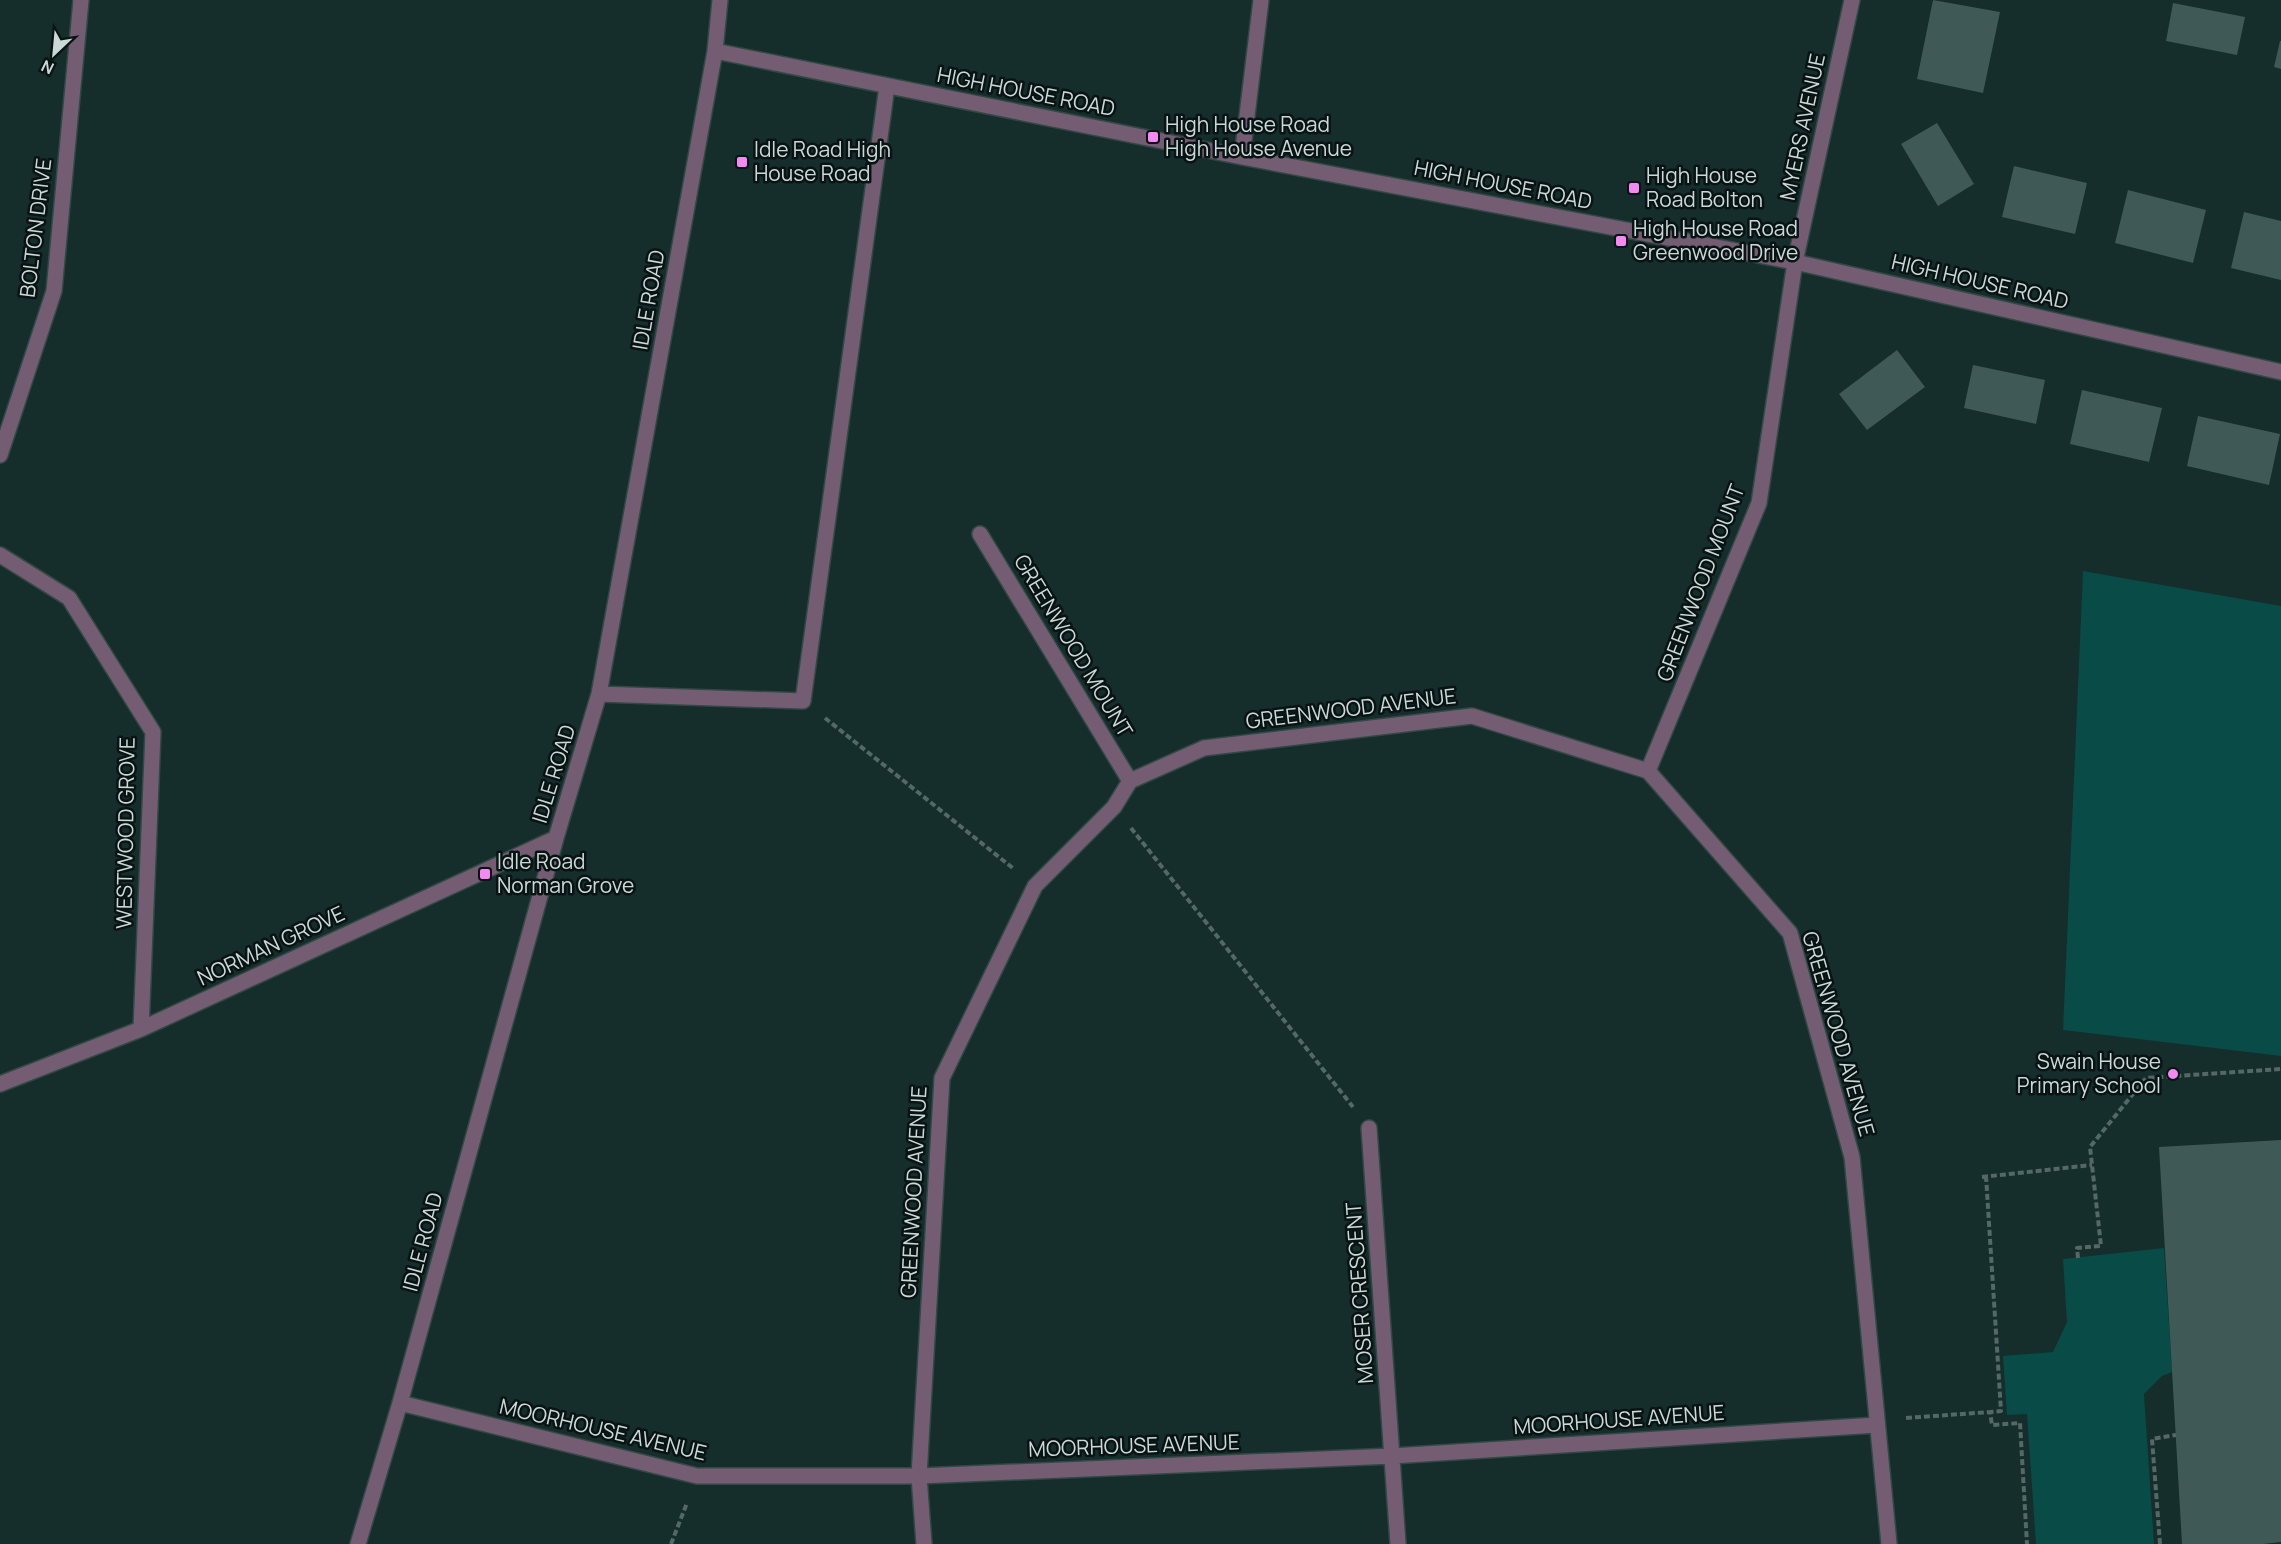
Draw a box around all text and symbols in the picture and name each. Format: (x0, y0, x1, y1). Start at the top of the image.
north arrow (24, 24, 84, 84)
street label: MYERS AVENUE (1773, 51, 1831, 203)
text: N (37, 55, 57, 80)
street label: HIGH HOUSE ROAD (935, 60, 1118, 122)
place label: High House Road High House Avenue (1165, 110, 1352, 162)
marker: High House Road High House Avenue (1146, 130, 1160, 144)
place label: Idle Road High House Road (754, 135, 891, 187)
street label: HIGH HOUSE ROAD (1412, 153, 1595, 215)
marker: Idle Road High House Road (735, 155, 749, 169)
street label: BOLTON DRIVE (13, 157, 57, 299)
place label: High House Road Bolton (1646, 161, 1763, 213)
marker: High House Road Bolton (1627, 181, 1641, 195)
place label: High House Road Greenwood Drive (1633, 214, 1798, 266)
marker: High House Road Greenwood Drive (1614, 234, 1628, 248)
street label: HIGH HOUSE ROAD (1889, 247, 2071, 315)
street label: IDLE ROAD (625, 248, 671, 352)
street label: GREENWOOD MOUNT (1650, 480, 1751, 685)
street label: GREENWOOD MOUNT (1008, 549, 1140, 743)
street label: GREENWOOD AVENUE (1244, 681, 1458, 735)
street label: IDLE ROAD (525, 721, 581, 826)
street label: WESTWOOD GROVE (109, 737, 141, 929)
place label: Idle Road Norman Grove (497, 847, 634, 899)
marker: Idle Road Norman Grove (478, 867, 492, 881)
street label: NORMAN GROVE (192, 899, 349, 992)
street label: GREENWOOD AVENUE (1796, 928, 1882, 1139)
place label: Swain House Primary School (2017, 1047, 2161, 1099)
marker: Swain House Primary School (2166, 1067, 2180, 1081)
street label: GREENWOOD AVENUE (893, 1085, 933, 1298)
street label: IDLE ROAD (395, 1189, 449, 1294)
street label: MOSER CRESCENT (1339, 1201, 1379, 1385)
street label: MOORHOUSE AVENUE (497, 1392, 709, 1466)
street label: MOORHOUSE AVENUE (1512, 1398, 1725, 1440)
street label: MOORHOUSE AVENUE (1028, 1427, 1240, 1463)

